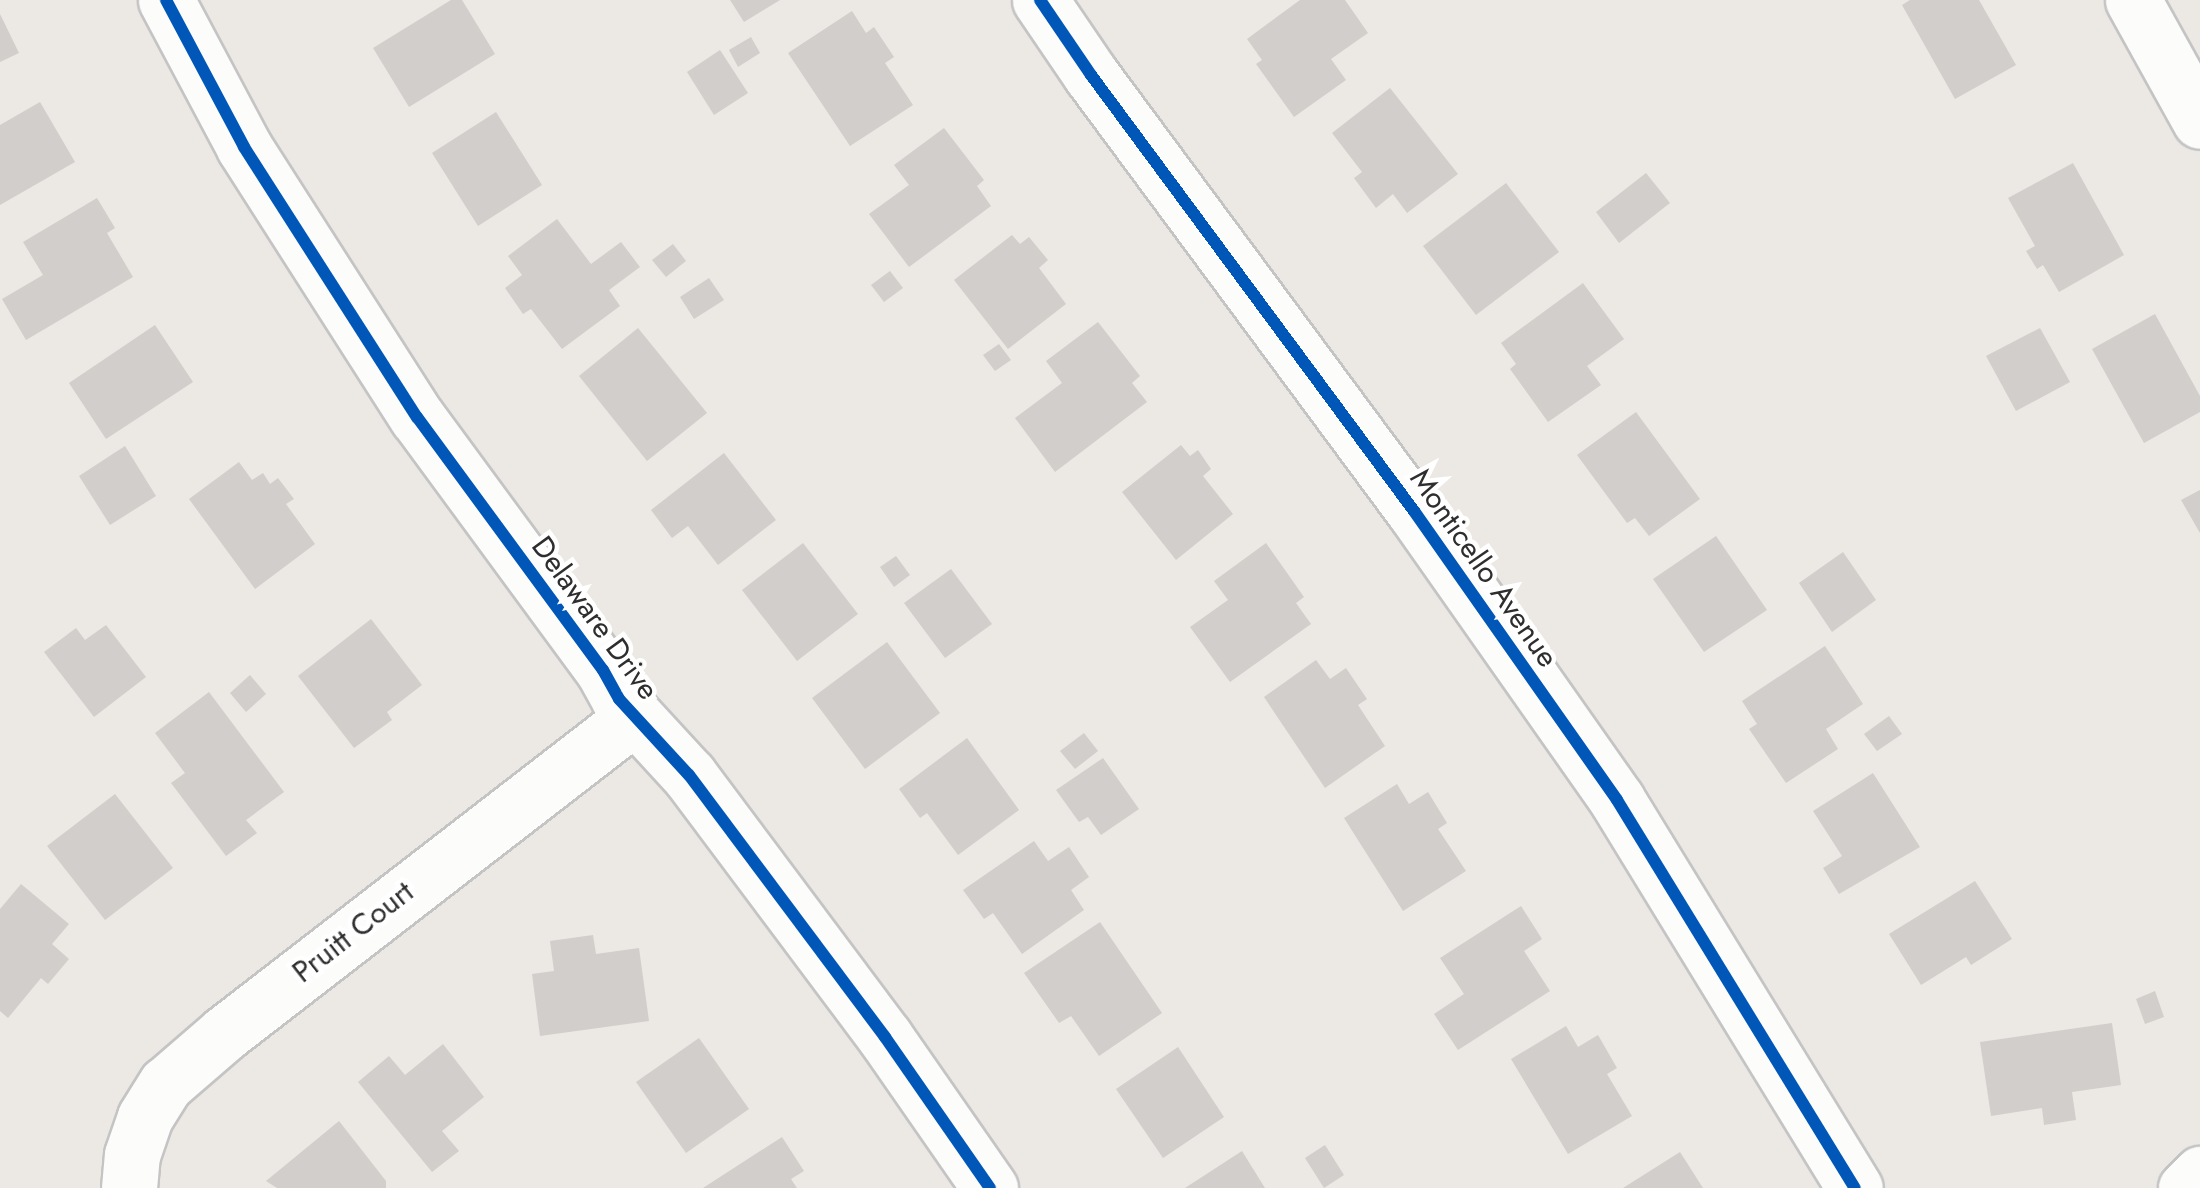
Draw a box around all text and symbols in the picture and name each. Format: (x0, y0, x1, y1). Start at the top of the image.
street label: Monticello Avenue (1402, 462, 1566, 674)
street label: Delaware Drive (524, 529, 666, 707)
street label: Pruitt Court (285, 874, 421, 990)

